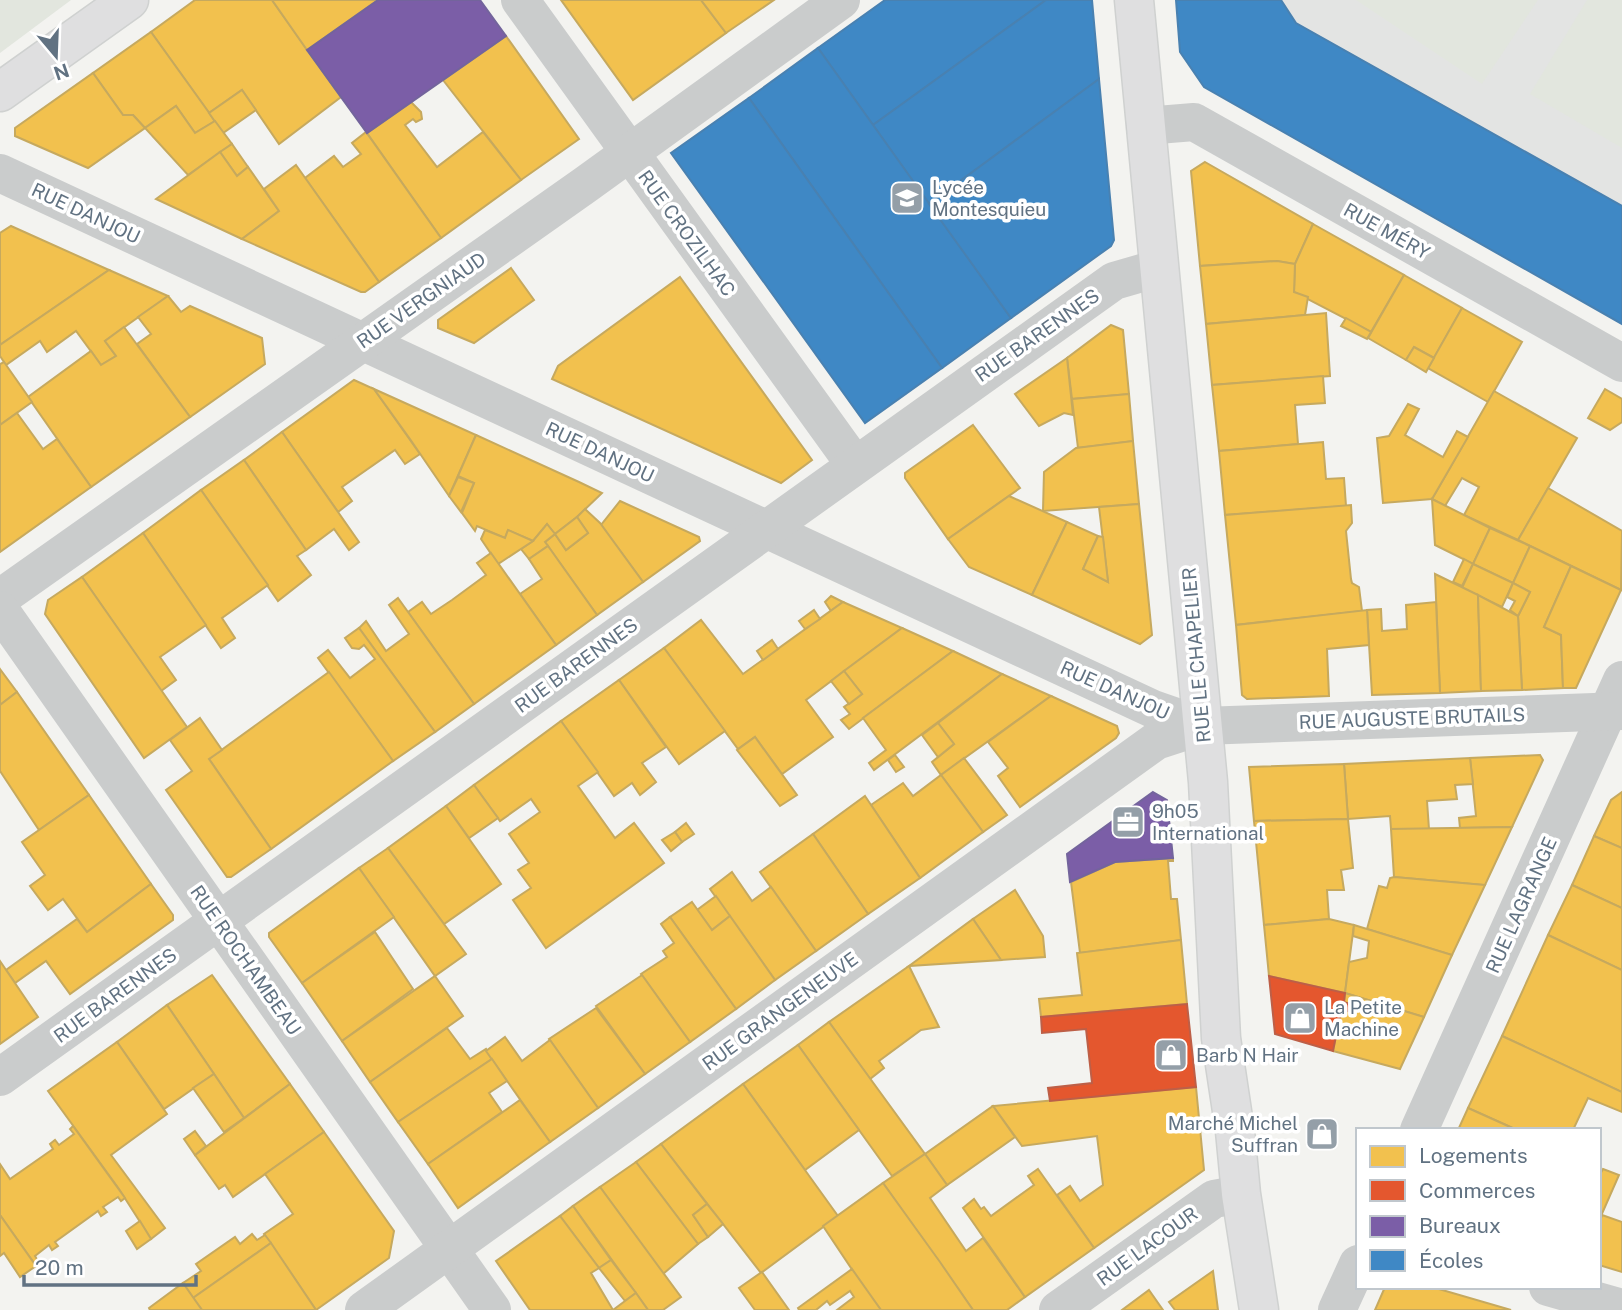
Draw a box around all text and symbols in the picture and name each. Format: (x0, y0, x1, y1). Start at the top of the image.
north arrow (21, 21, 91, 91)
text: N (51, 59, 72, 85)
street label: RUE CROZILHAC (634, 166, 740, 300)
place label: Lycée Montesquieu (932, 176, 1046, 220)
street label: RUE DANJOU (28, 178, 144, 248)
school or university icon: Lycée Montesquieu (888, 179, 926, 217)
street label: RUE MÉRY (1340, 198, 1434, 264)
street label: RUE VERGNIAUD (352, 247, 490, 353)
street label: RUE BARENNES (971, 284, 1103, 386)
street label: RUE DANJOU (542, 417, 658, 487)
street label: RUE LE CHAPELIER (1177, 566, 1215, 744)
street label: RUE BARENNES (510, 613, 642, 717)
street label: RUE DANJOU (1057, 656, 1173, 724)
street label: RUE AUGUSTE BRUTAILS (1298, 703, 1526, 733)
place label: 9h05 International (1152, 800, 1264, 844)
office icon: 9h05 International (1109, 803, 1147, 841)
street label: RUE LAGRANGE (1481, 834, 1561, 976)
street label: RUE ROCHAMBEAU (186, 881, 306, 1039)
street label: RUE BARENNES (49, 943, 181, 1047)
street label: RUE GRANGENEUVE (698, 947, 862, 1075)
place label: La Petite Machine (1324, 996, 1402, 1040)
shop icon: La Petite Machine (1281, 999, 1319, 1037)
shop icon: Barb N Hair (1152, 1036, 1190, 1074)
place label: Barb N Hair (1196, 1044, 1299, 1066)
place label: Marché Michel Suffran (1168, 1112, 1298, 1156)
shop icon: Marché Michel Suffran (1303, 1115, 1341, 1153)
legend (1356, 1128, 1601, 1289)
text: Logements (1419, 1143, 1528, 1168)
text: Commerces (1419, 1178, 1535, 1203)
street label: RUE LACOUR (1092, 1202, 1202, 1290)
text: Bureaux (1419, 1213, 1501, 1238)
scale bar (24, 1244, 196, 1288)
text: Écoles (1419, 1248, 1483, 1273)
text: 20 m (35, 1255, 84, 1280)

